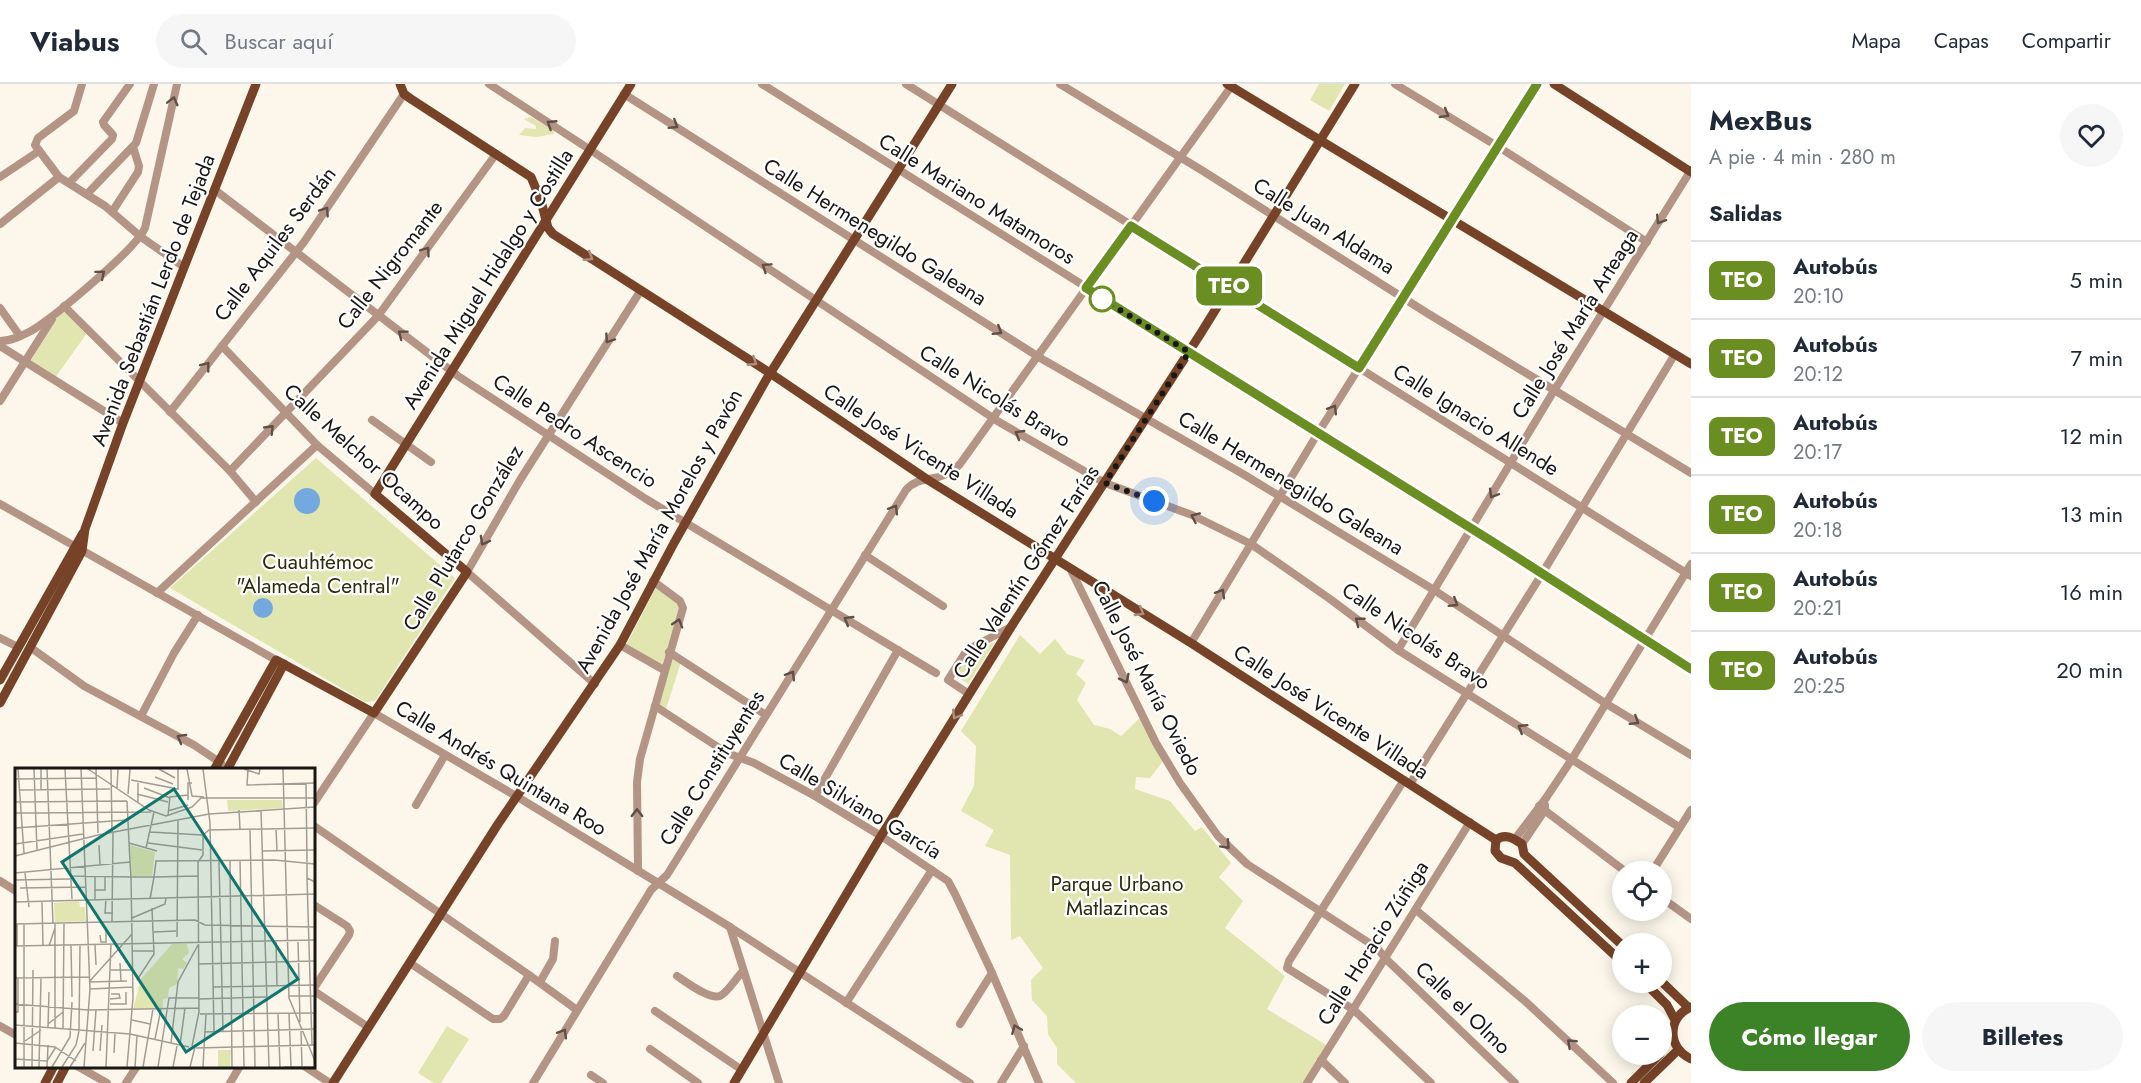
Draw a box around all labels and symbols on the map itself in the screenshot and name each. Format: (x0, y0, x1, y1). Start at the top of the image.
one-way arrow (166, 96, 179, 106)
one-way arrow (1439, 107, 1449, 119)
one-way arrow (667, 118, 678, 129)
one-way arrow (547, 120, 557, 132)
street label: Calle Mariano Matamoros (873, 126, 1081, 272)
street label: Avenida Miguel Hidalgo y Costilla (395, 143, 581, 415)
street label: Avenida Sebastián Lerdo de Tejada (83, 150, 223, 450)
street label: Calle Hermenegildo Galeana (757, 151, 993, 313)
street label: Calle Aquiles Serdán (207, 160, 343, 328)
street label: Calle Juan Aldama (1247, 170, 1401, 282)
street label: Calle Nigromante (330, 194, 450, 336)
one-way arrow (318, 207, 329, 218)
one-way arrow (1656, 214, 1668, 224)
street label: Calle José María Arteaga (1504, 223, 1646, 425)
one-way arrow (419, 246, 430, 257)
one-way arrow (582, 250, 593, 261)
one-way arrow (762, 263, 773, 274)
line badge: TEO (1194, 266, 1264, 306)
one-way arrow (94, 271, 105, 282)
unlabelled marker (1089, 286, 1115, 312)
one-way arrow (992, 324, 1002, 336)
one-way arrow (397, 330, 408, 341)
one-way arrow (605, 332, 616, 343)
street label: Calle Nicolás Bravo (913, 337, 1077, 455)
one-way arrow (746, 355, 757, 366)
street label: Calle Ignacio Allende (1387, 357, 1565, 483)
one-way arrow (199, 361, 210, 372)
street label: Calle Pedro Ascencio (487, 366, 663, 496)
street label: Calle José Vicente Villada (817, 376, 1025, 526)
street label: Calle Melchor Ocampo (277, 377, 451, 537)
street label: Avenida José María Morelos y Pavón (568, 383, 750, 679)
street label: Calle Hermenegildo Galeana (1172, 404, 1410, 562)
one-way arrow (1326, 404, 1337, 415)
one-way arrow (263, 425, 274, 436)
one-way arrow (1015, 430, 1025, 441)
street label: Calle Plutarco González (396, 439, 531, 637)
street label: Calle Valentín Gómez Farías (946, 459, 1106, 685)
your location (1139, 486, 1169, 516)
one-way arrow (1488, 488, 1500, 498)
one-way arrow (887, 505, 898, 516)
one-way arrow (1191, 512, 1202, 524)
one-way arrow (480, 534, 491, 545)
park label: Cuauhtémoc "Alameda Central" (236, 547, 400, 601)
street label: Calle José María Oviedo (1085, 575, 1209, 781)
street label: Calle Nicolás Bravo (1336, 575, 1496, 697)
one-way arrow (1214, 589, 1226, 599)
one-way arrow (1447, 596, 1458, 607)
one-way arrow (1134, 605, 1144, 617)
one-way arrow (844, 616, 854, 628)
one-way arrow (671, 618, 683, 629)
one-way arrow (1355, 618, 1366, 629)
street label: Calle José Vicente Villada (1227, 637, 1435, 787)
one-way arrow (783, 671, 795, 681)
one-way arrow (1118, 673, 1129, 683)
street label: Calle Constituyentes (652, 684, 772, 852)
street label: Calle Andrés Quintana Roo (390, 693, 612, 843)
one-way arrow (952, 709, 963, 720)
one-way arrow (1629, 713, 1639, 725)
one-way arrow (1518, 724, 1528, 736)
one-way arrow (176, 734, 187, 745)
street label: Calle Silviano García (773, 745, 947, 867)
inset map (15, 768, 315, 1068)
one-way arrow (631, 808, 644, 817)
one-way arrow (1219, 839, 1230, 849)
street label: Calle Horacio Zúñiga (1310, 855, 1436, 1031)
park label: Parque Urbano Matlazincas (1051, 869, 1183, 923)
street label: Calle el Olmo (1409, 955, 1517, 1061)
one-way arrow (1012, 1024, 1024, 1035)
one-way arrow (556, 1029, 568, 1039)
one-way arrow (1567, 1039, 1577, 1050)

